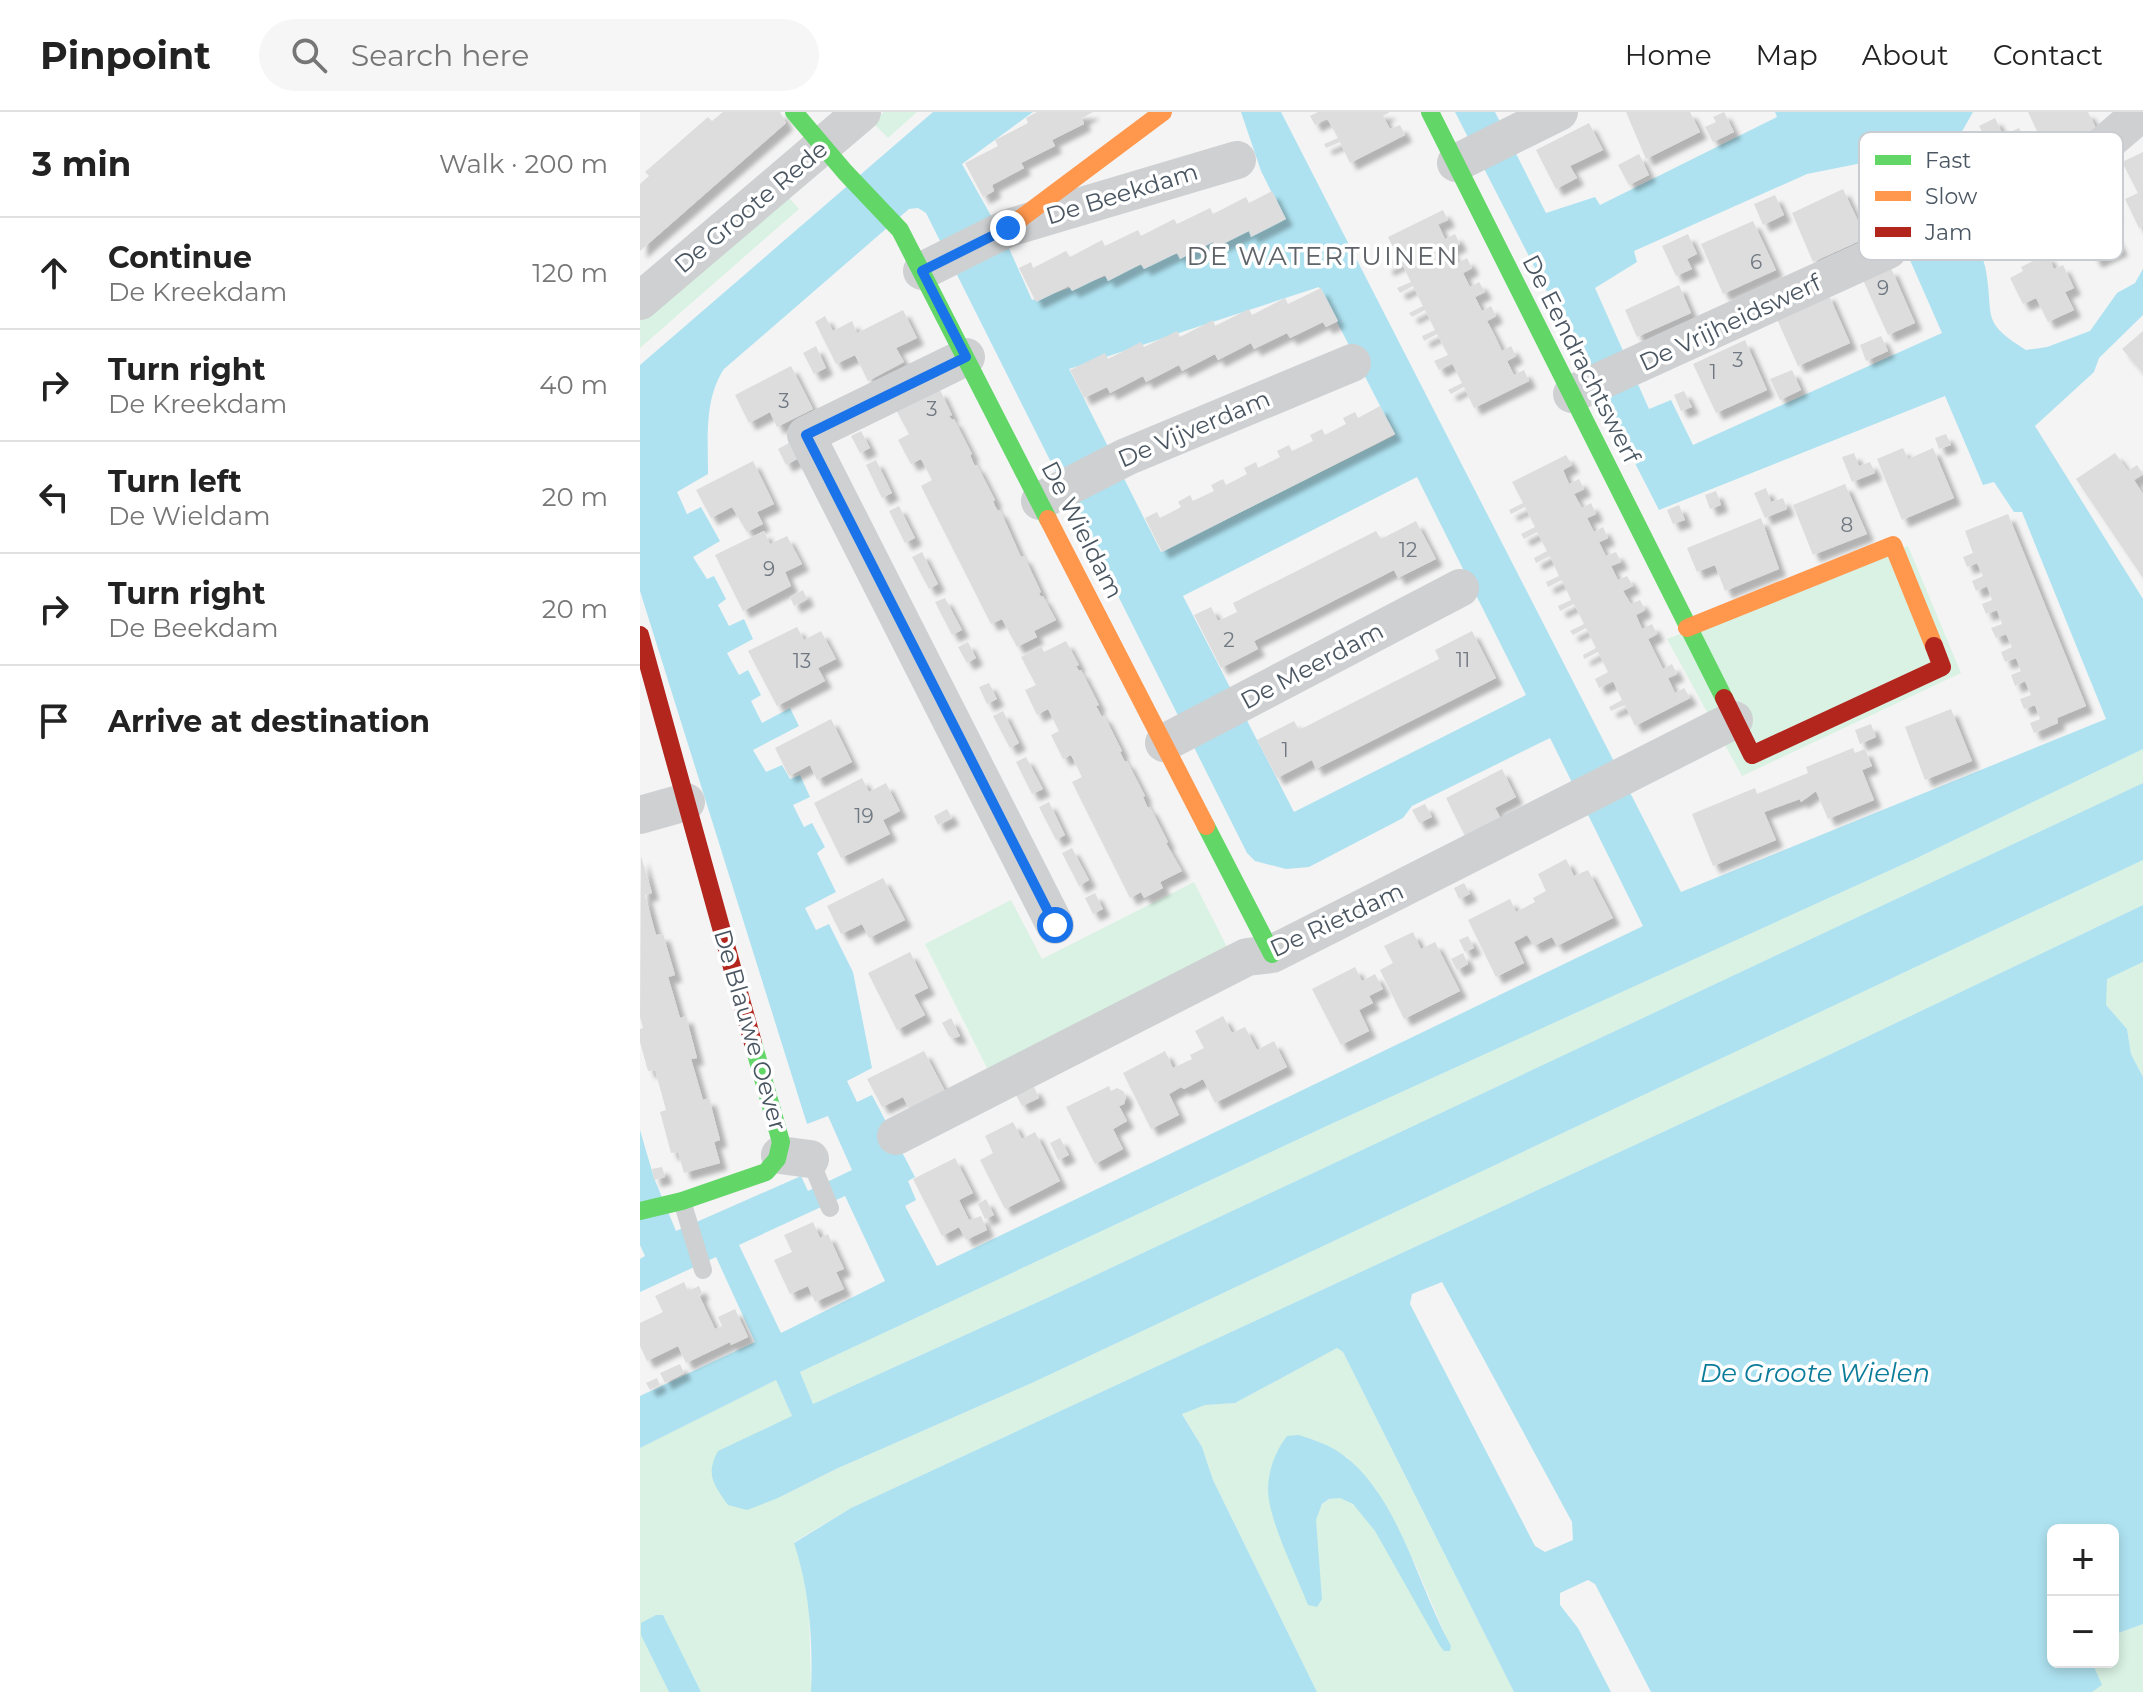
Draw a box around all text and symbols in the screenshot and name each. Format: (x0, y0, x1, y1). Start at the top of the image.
search box (259, 19, 819, 91)
text: Pinpoint (40, 32, 211, 79)
icon: search (287, 33, 331, 77)
text: Search here (351, 37, 529, 74)
text: Home (1625, 38, 1712, 72)
text: Map (1756, 38, 1818, 72)
text: About (1862, 38, 1949, 72)
text: Contact (1993, 38, 2103, 72)
legend (1859, 132, 2123, 260)
street label: De Groote Rede (668, 134, 833, 279)
text: 3 min (32, 143, 131, 185)
text: Fast (1925, 147, 1971, 174)
text: Walk · 200 m (439, 148, 608, 180)
street label: De Beekdam (1042, 157, 1201, 230)
text: Slow (1925, 183, 1978, 210)
route end (990, 210, 1026, 246)
text: Jam (1924, 219, 1972, 246)
text: Continue (108, 239, 252, 276)
district label: DE WATERTUINEN (1187, 240, 1459, 272)
street label: De Eendrachtswerf (1516, 250, 1647, 469)
house number: 6 (1750, 250, 1762, 274)
icon: ahead (32, 251, 76, 295)
text: 120 m (532, 257, 608, 289)
street label: De Vrijheidswerf (1634, 267, 1826, 377)
text: De Kreekdam (108, 276, 287, 308)
house number: 9 (1877, 276, 1889, 300)
house number: 3 (1732, 348, 1744, 372)
text: Turn right (108, 351, 265, 388)
house number: 1 (1709, 360, 1717, 384)
icon: right (32, 363, 76, 407)
text: 40 m (539, 369, 608, 401)
street label: De Vijverdam (1113, 383, 1274, 474)
text: De Kreekdam (108, 388, 287, 420)
house number: 3 (778, 389, 790, 413)
house number: 3 (926, 397, 938, 421)
street label: De Wieldam (1035, 456, 1129, 603)
text: Turn left (108, 463, 241, 500)
icon: left (32, 475, 76, 519)
text: 20 m (542, 481, 608, 513)
text: De Wieldam (108, 500, 271, 532)
house number: 8 (1841, 513, 1853, 537)
house number: 12 (1399, 538, 1417, 562)
house number: 9 (763, 557, 775, 581)
text: Turn right (108, 575, 265, 612)
icon: right (32, 587, 76, 631)
text: 20 m (542, 593, 608, 625)
text: De Beekdam (108, 612, 279, 644)
street label: De Meerdam (1235, 616, 1388, 715)
house number: 2 (1223, 628, 1235, 652)
house number: 11 (1456, 648, 1470, 672)
house number: 13 (793, 649, 811, 673)
icon: arrive (32, 699, 76, 743)
text: Arrive at destination (108, 703, 430, 740)
house number: 1 (1281, 738, 1289, 762)
house number: 19 (854, 804, 874, 828)
street label: De Rietdam (1265, 876, 1408, 963)
route start (1037, 907, 1073, 943)
street label: De Blauwe Oever (708, 926, 793, 1134)
water label: De Groote Wielen (1700, 1357, 1930, 1389)
map controls (2047, 1524, 2119, 1668)
button: + (2047, 1524, 2119, 1596)
button: − (2047, 1596, 2119, 1668)

